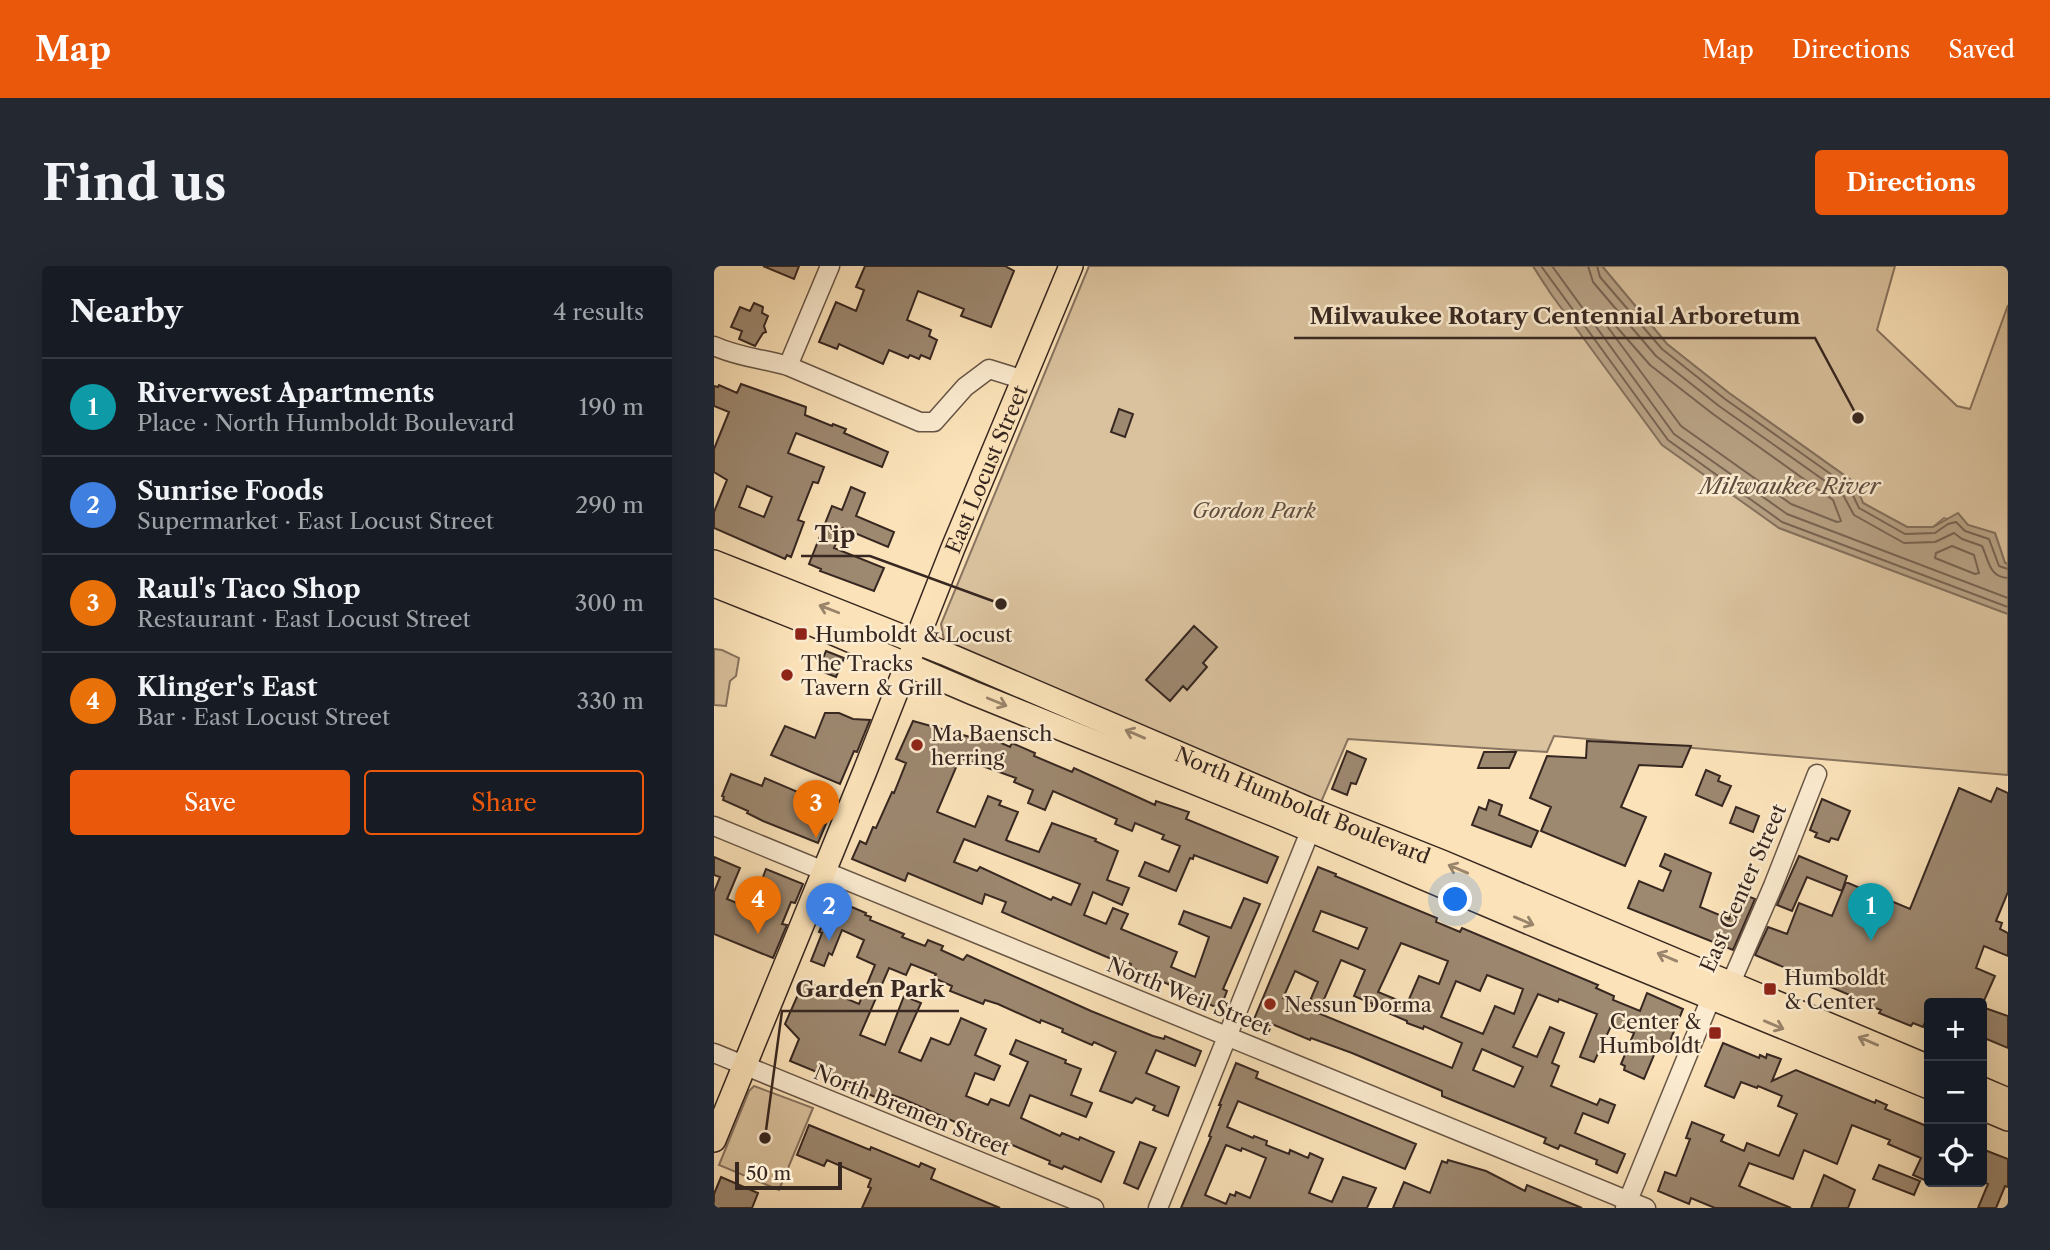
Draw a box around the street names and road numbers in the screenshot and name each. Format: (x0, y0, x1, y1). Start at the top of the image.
street label: East Locust Street (940, 381, 1032, 557)
street label: North Humboldt Boulevard (1171, 741, 1434, 869)
street label: East Center Street (1695, 800, 1792, 976)
street label: North Weil Street (1103, 952, 1275, 1041)
street label: North Bremen Street (810, 1059, 1014, 1161)

